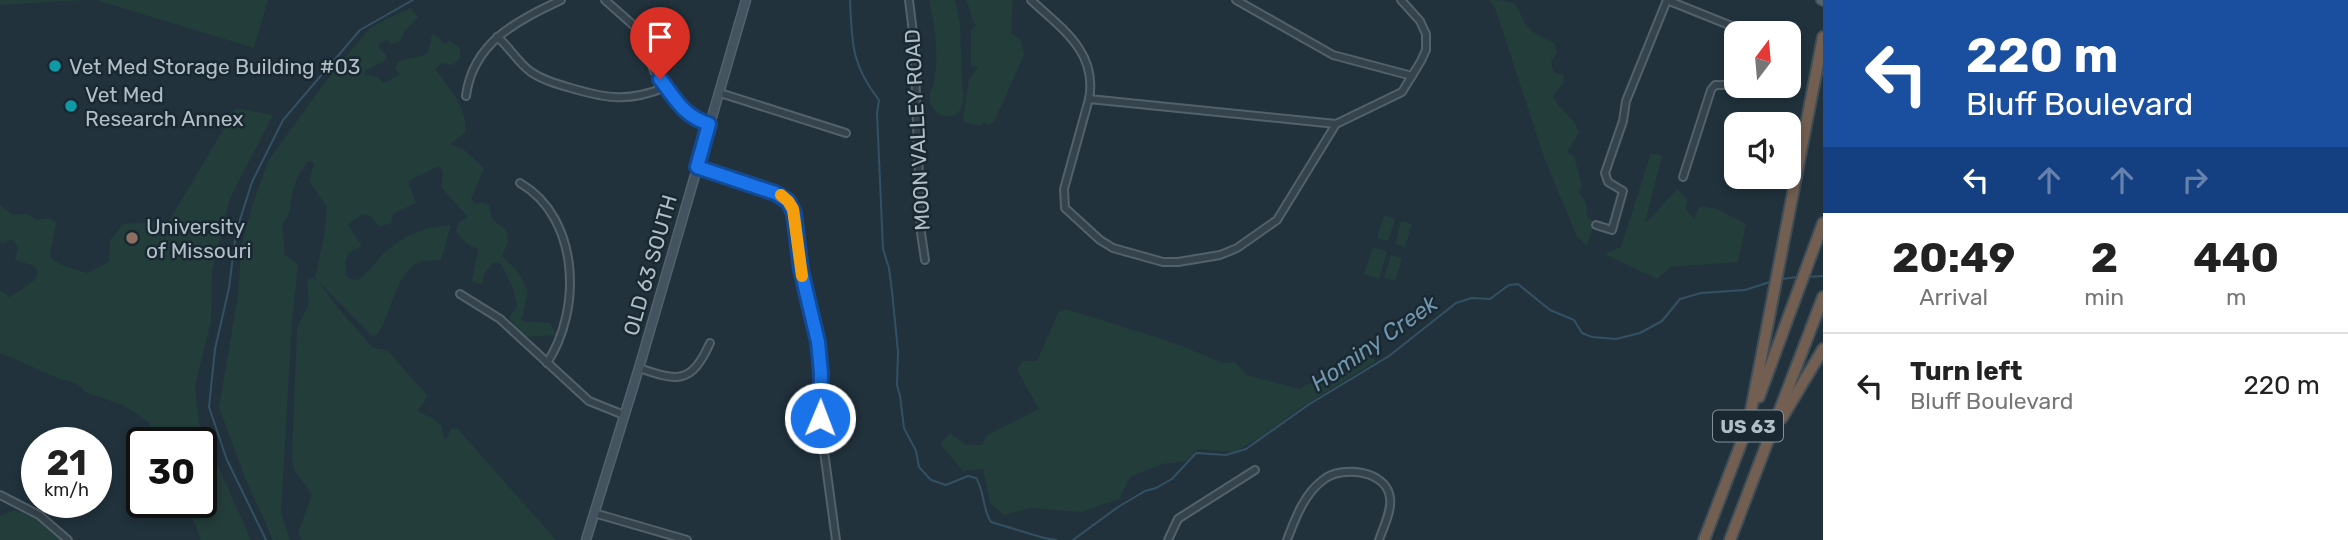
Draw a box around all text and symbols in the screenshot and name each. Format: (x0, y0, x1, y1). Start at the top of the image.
pin (630, 7, 690, 79)
icon: arrive (641, 18, 679, 56)
north arrow (1724, 21, 1801, 98)
map controls (1724, 21, 1801, 189)
text: 220 m (1966, 26, 2118, 84)
icon: left (1851, 28, 1942, 119)
street label: MOON VALLEY ROAD (899, 29, 935, 231)
place label: Vet Med Storage Building #03 (69, 54, 360, 79)
marker: Vet Med Storage Building #03 (47, 58, 63, 74)
place label: Vet Med Research Annex (85, 82, 244, 131)
text: Bluff Boulevard (1966, 85, 2193, 123)
marker: Vet Med Research Annex (63, 98, 79, 114)
button: sound (1724, 112, 1801, 189)
icon: left (1957, 161, 1995, 199)
icon: ahead (2030, 161, 2068, 199)
icon: ahead (2103, 161, 2141, 199)
icon: right (2176, 161, 2214, 199)
street label: OLD 63 SOUTH (618, 192, 682, 338)
place label: University of Missouri (146, 214, 252, 263)
marker: University of Missouri (124, 230, 140, 246)
text: 20:49 (1892, 233, 2015, 283)
text: 2 (2091, 233, 2118, 283)
text: 440 (2193, 233, 2279, 283)
text: Arrival (1919, 283, 1988, 311)
text: min (2084, 283, 2124, 311)
text: m (2226, 283, 2246, 311)
water label: Hominy Creek (1305, 288, 1444, 397)
text: Turn left (1910, 356, 2022, 387)
icon: left (1851, 367, 1889, 405)
text: 220 m (2243, 370, 2320, 401)
position arrow (783, 381, 857, 455)
text: Bluff Boulevard (1910, 387, 2073, 415)
road number: US 63 (1713, 410, 1783, 442)
speed limit sign: 30 (126, 427, 217, 518)
text: 21 (46, 442, 87, 484)
text: km/h (44, 479, 89, 501)

